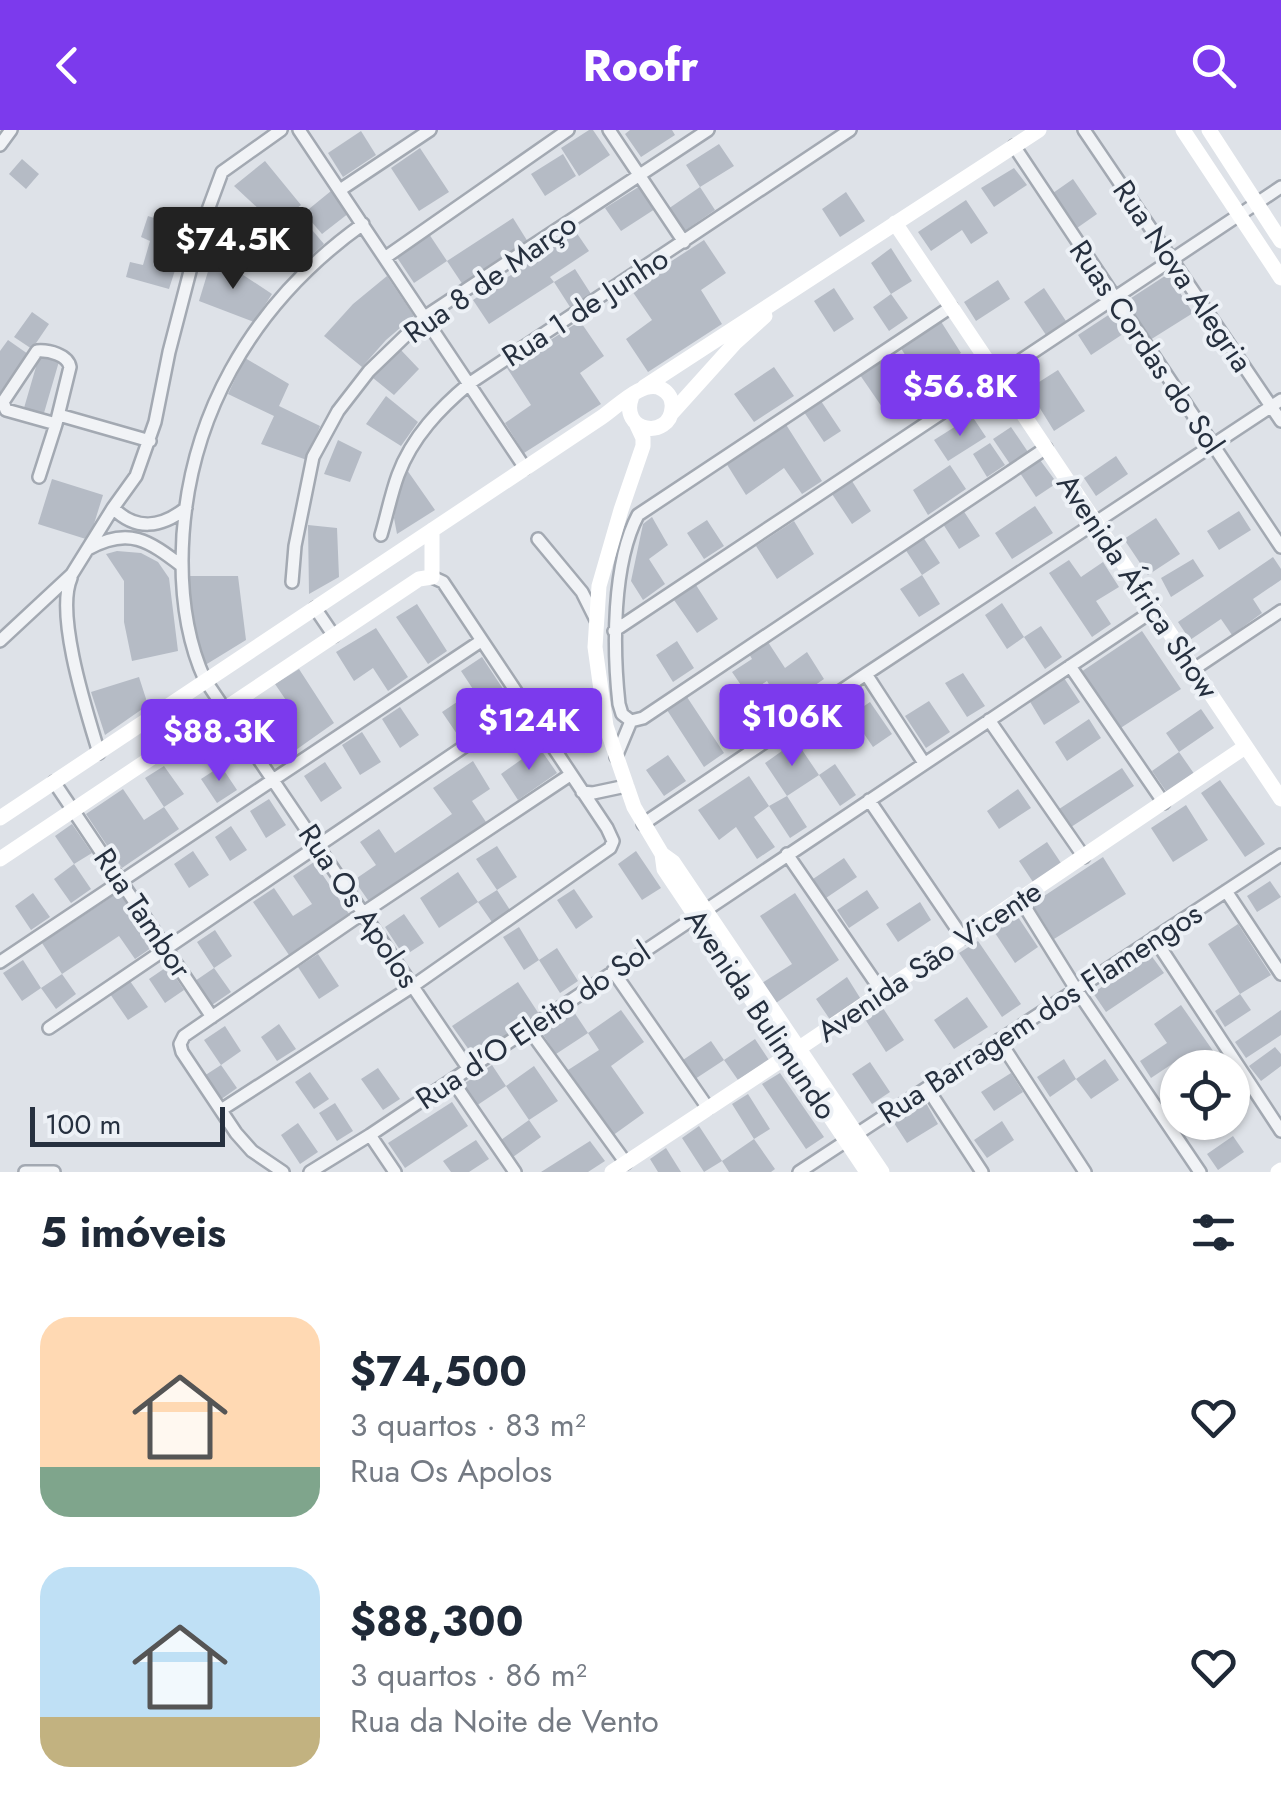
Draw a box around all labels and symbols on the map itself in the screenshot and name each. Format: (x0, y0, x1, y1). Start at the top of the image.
street label: Rua Nova Alegria (1103, 171, 1263, 381)
street label: Rua 8 de Março (395, 202, 585, 354)
pin: $74.5K (152, 207, 314, 292)
street label: Ruas Cordas do Sol (1059, 231, 1235, 463)
street label: Rua 1 de Junho (493, 237, 677, 377)
pin: $56.8K (879, 354, 1041, 439)
street label: Avenida África Show (1047, 465, 1230, 708)
pin: $106K (722, 684, 862, 769)
pin: $124K (459, 688, 599, 773)
pin: $88.3K (138, 699, 300, 784)
street label: Rua Os Apolos (288, 815, 430, 997)
street label: Rua Tambor (84, 839, 203, 987)
street label: Avenida São Vicente (808, 870, 1050, 1052)
street label: Rua Barragem dos Flamengos (870, 892, 1210, 1134)
street label: Avenida Bulimundo (674, 900, 848, 1128)
street label: Rua d'O Eleito do Sol (407, 930, 659, 1120)
scale bar (30, 1102, 225, 1146)

